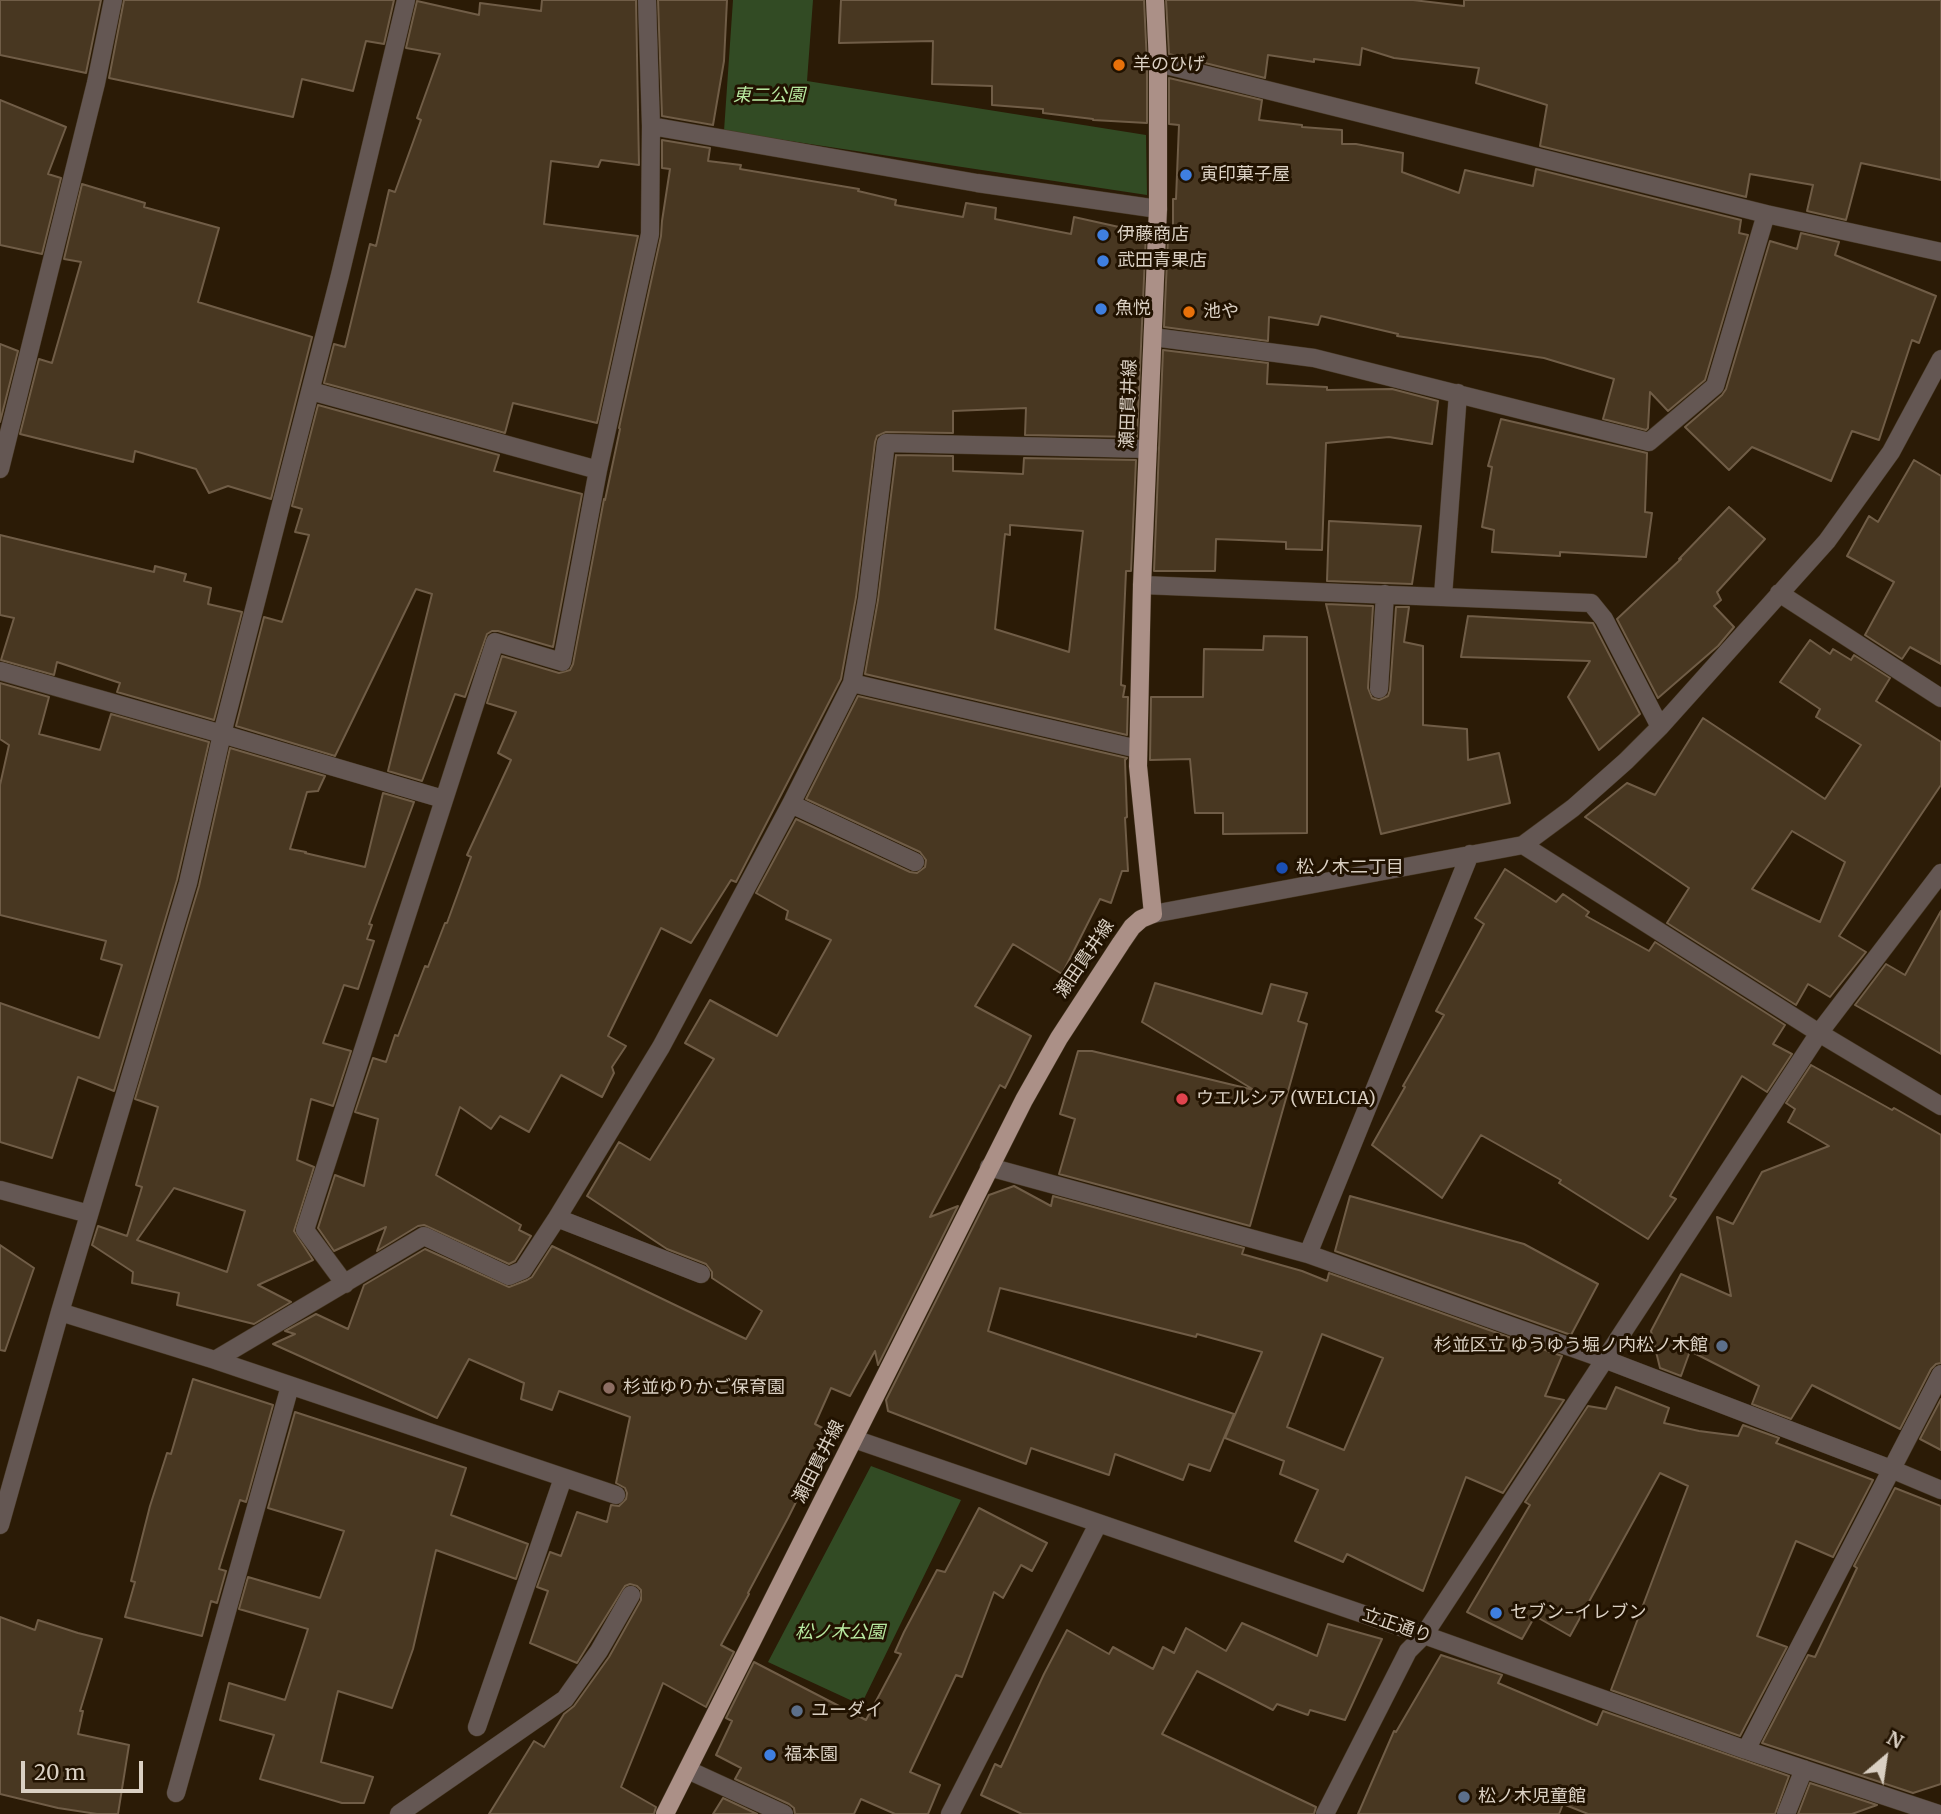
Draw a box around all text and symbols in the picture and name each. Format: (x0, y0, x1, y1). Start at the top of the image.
place label: 羊のひげ (1133, 54, 1205, 76)
marker: 羊のひげ (1111, 57, 1127, 73)
park label: 東二公園 (733, 85, 805, 107)
place label: 寅印菓子屋 (1200, 164, 1290, 186)
marker: 寅印菓子屋 (1178, 167, 1194, 183)
place label: 伊藤商店 (1117, 224, 1189, 246)
marker: 伊藤商店 (1095, 227, 1111, 243)
place label: 武田青果店 (1117, 250, 1207, 272)
marker: 武田青果店 (1095, 253, 1111, 269)
place label: 魚悦 (1115, 298, 1151, 320)
marker: 魚悦 (1093, 301, 1109, 317)
place label: 池や (1203, 301, 1239, 323)
marker: 池や (1181, 304, 1197, 320)
street label: 瀬田貫井線 (1117, 359, 1141, 449)
place label: 松ノ木二丁目 (1296, 857, 1404, 879)
marker: 松ノ木二丁目 (1274, 860, 1290, 876)
street label: 瀬田貫井線 (1051, 916, 1119, 1002)
place label: ウエルシア (WELCIA) (1196, 1088, 1376, 1110)
marker: ウエルシア (WELCIA) (1174, 1091, 1190, 1107)
place label: 杉並区立 ゆうゆう堀ノ内松ノ木館 (1434, 1335, 1708, 1357)
marker: 杉並区立 ゆうゆう堀ノ内松ノ木館 (1714, 1338, 1730, 1354)
place label: 杉並ゆりかご保育園 (623, 1377, 785, 1399)
marker: 杉並ゆりかご保育園 (601, 1380, 617, 1396)
street label: 瀬田貫井線 (789, 1417, 849, 1507)
place label: セブン-イレブン (1510, 1602, 1646, 1624)
street label: 立正通り (1359, 1604, 1435, 1648)
marker: セブン-イレブン (1488, 1605, 1504, 1621)
park label: 松ノ木公園 (795, 1622, 885, 1644)
place label: ユーダイ (811, 1700, 883, 1722)
marker: ユーダイ (789, 1703, 805, 1719)
north arrow (1850, 1723, 1920, 1793)
text: N (1883, 1725, 1908, 1754)
place label: 福本園 (784, 1744, 838, 1766)
marker: 福本園 (762, 1747, 778, 1763)
scale bar (24, 1748, 147, 1792)
text: 20 m (34, 1759, 85, 1786)
place label: 松ノ木児童館 (1478, 1786, 1586, 1808)
marker: 松ノ木児童館 (1456, 1789, 1472, 1805)

